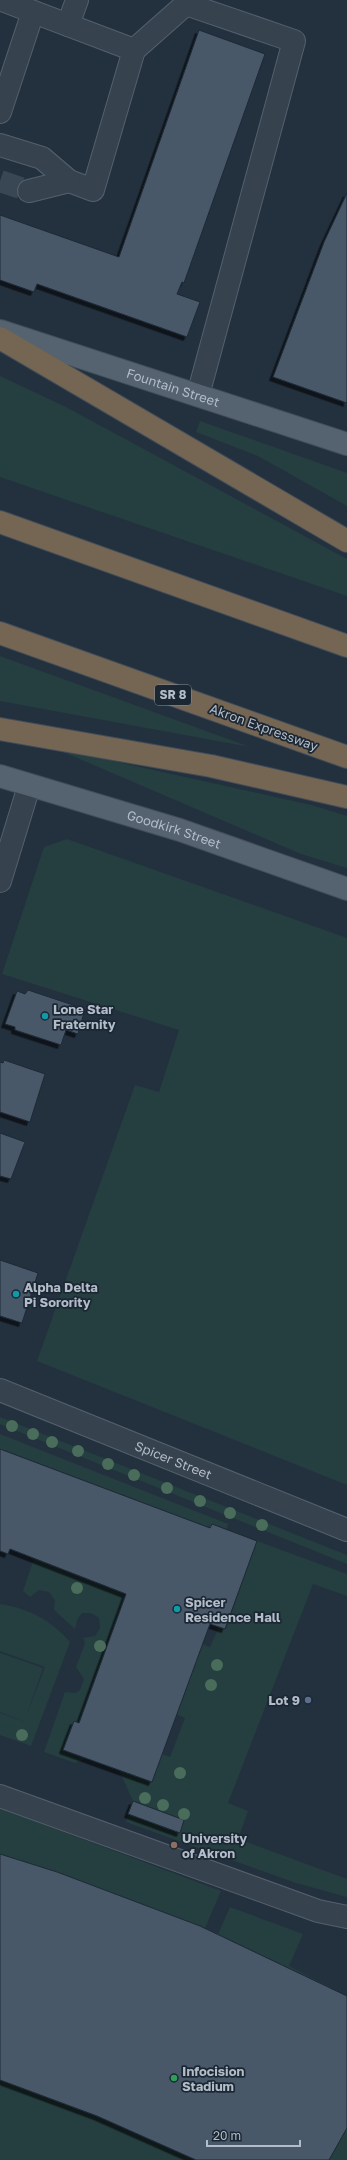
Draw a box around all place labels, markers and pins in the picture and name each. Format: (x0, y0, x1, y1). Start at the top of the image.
place label: Lone Star Fraternity (53, 1001, 116, 1032)
marker: Lone Star Fraternity (40, 1011, 50, 1021)
place label: Alpha Delta Pi Sorority (24, 1279, 98, 1310)
marker: Alpha Delta Pi Sorority (11, 1289, 21, 1299)
place label: Spicer Residence Hall (185, 1594, 281, 1625)
marker: Spicer Residence Hall (172, 1604, 182, 1614)
place label: Lot 9 (268, 1692, 300, 1708)
marker: Lot 9 (303, 1695, 313, 1705)
place label: University of Akron (182, 1830, 247, 1861)
marker: University of Akron (169, 1840, 179, 1850)
place label: Infocision Stadium (182, 2063, 244, 2094)
marker: Infocision Stadium (169, 2073, 179, 2083)

